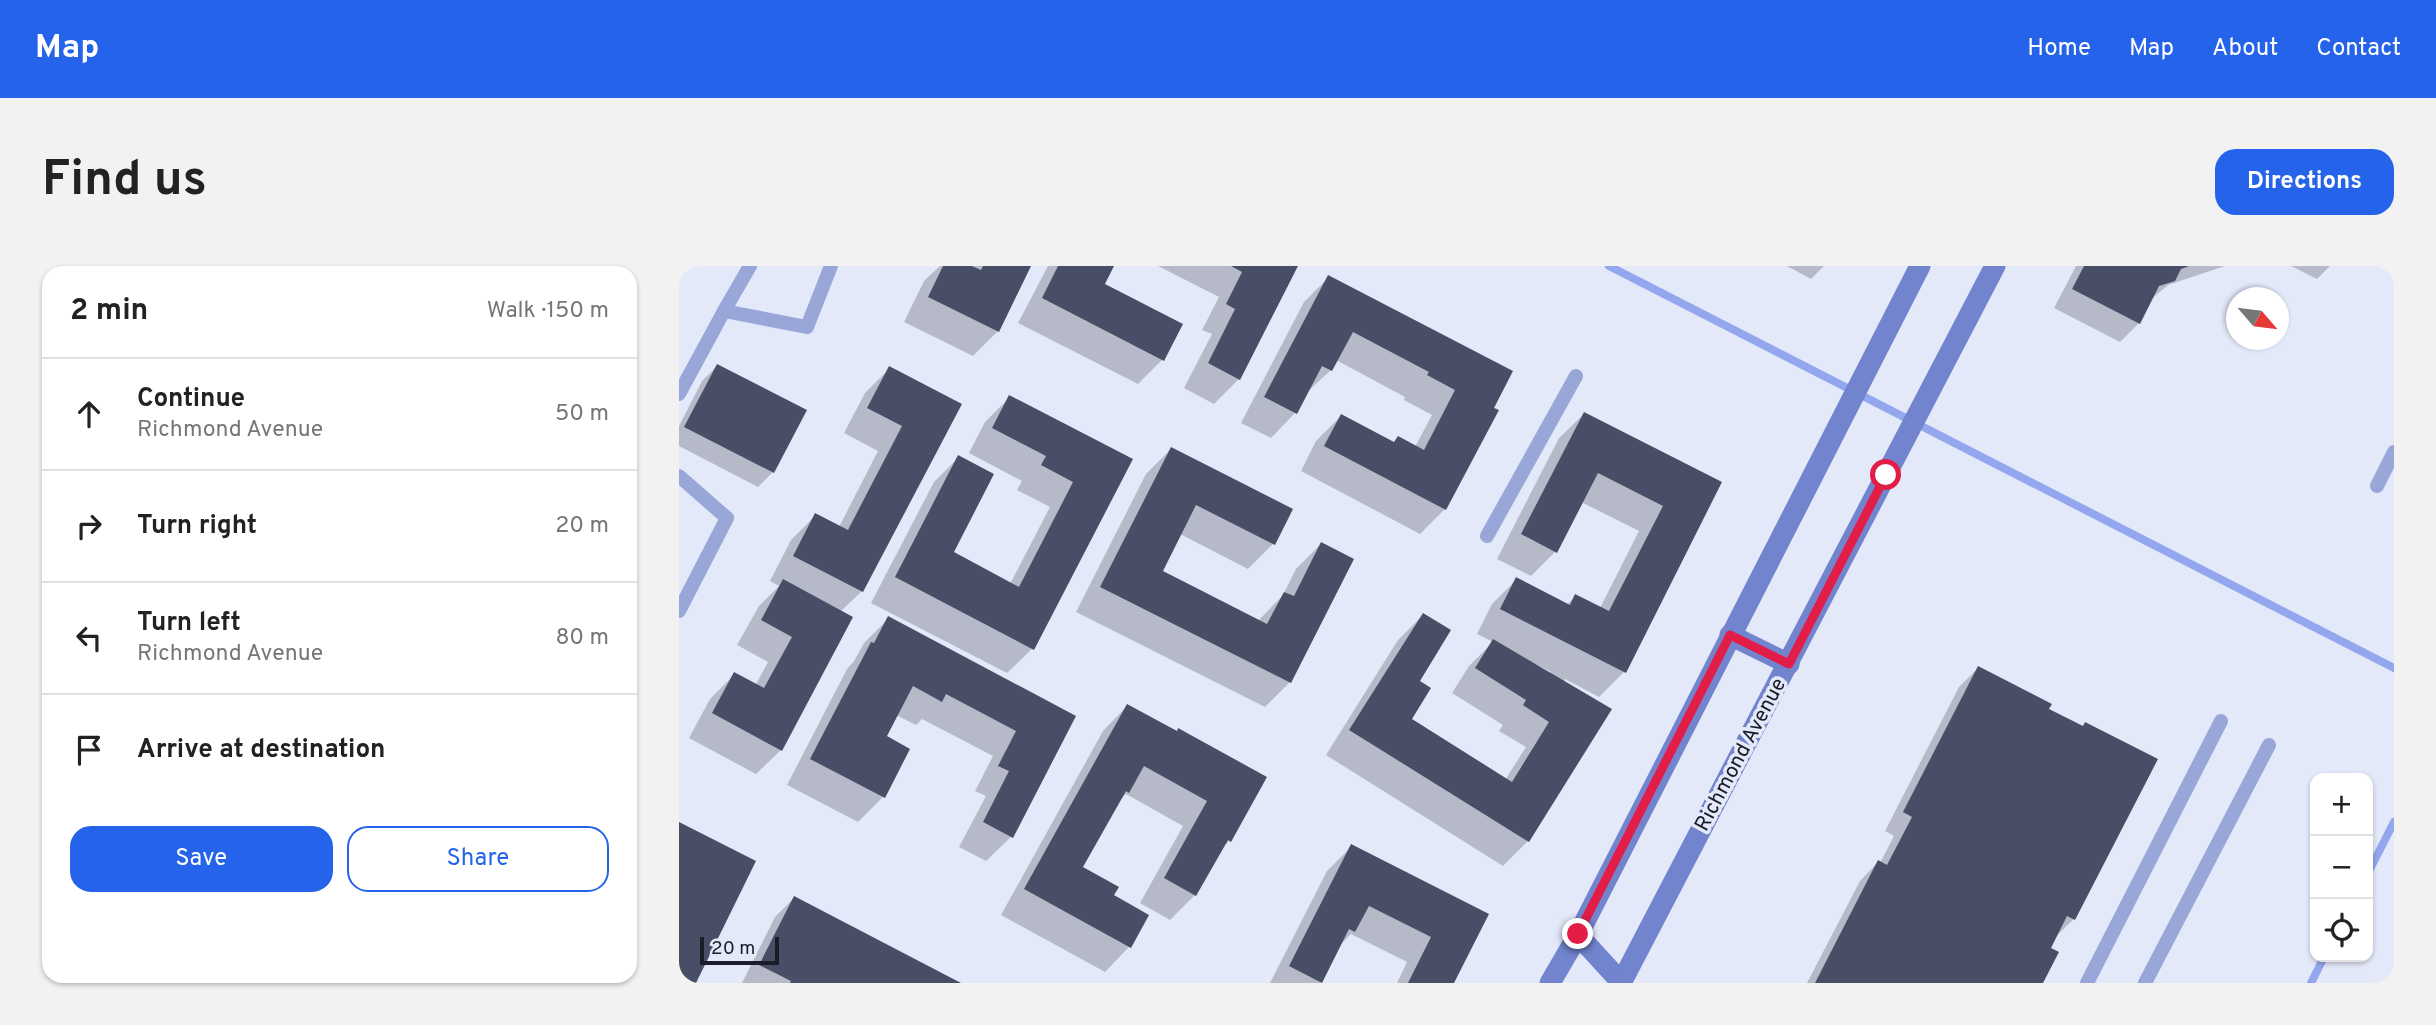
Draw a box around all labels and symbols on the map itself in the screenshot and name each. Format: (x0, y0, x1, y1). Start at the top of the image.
north arrow (2226, 287, 2289, 350)
route start (1870, 459, 1901, 490)
street label: Richmond Avenue (1689, 674, 1793, 836)
route end (1562, 918, 1593, 949)
scale bar (700, 934, 779, 966)

